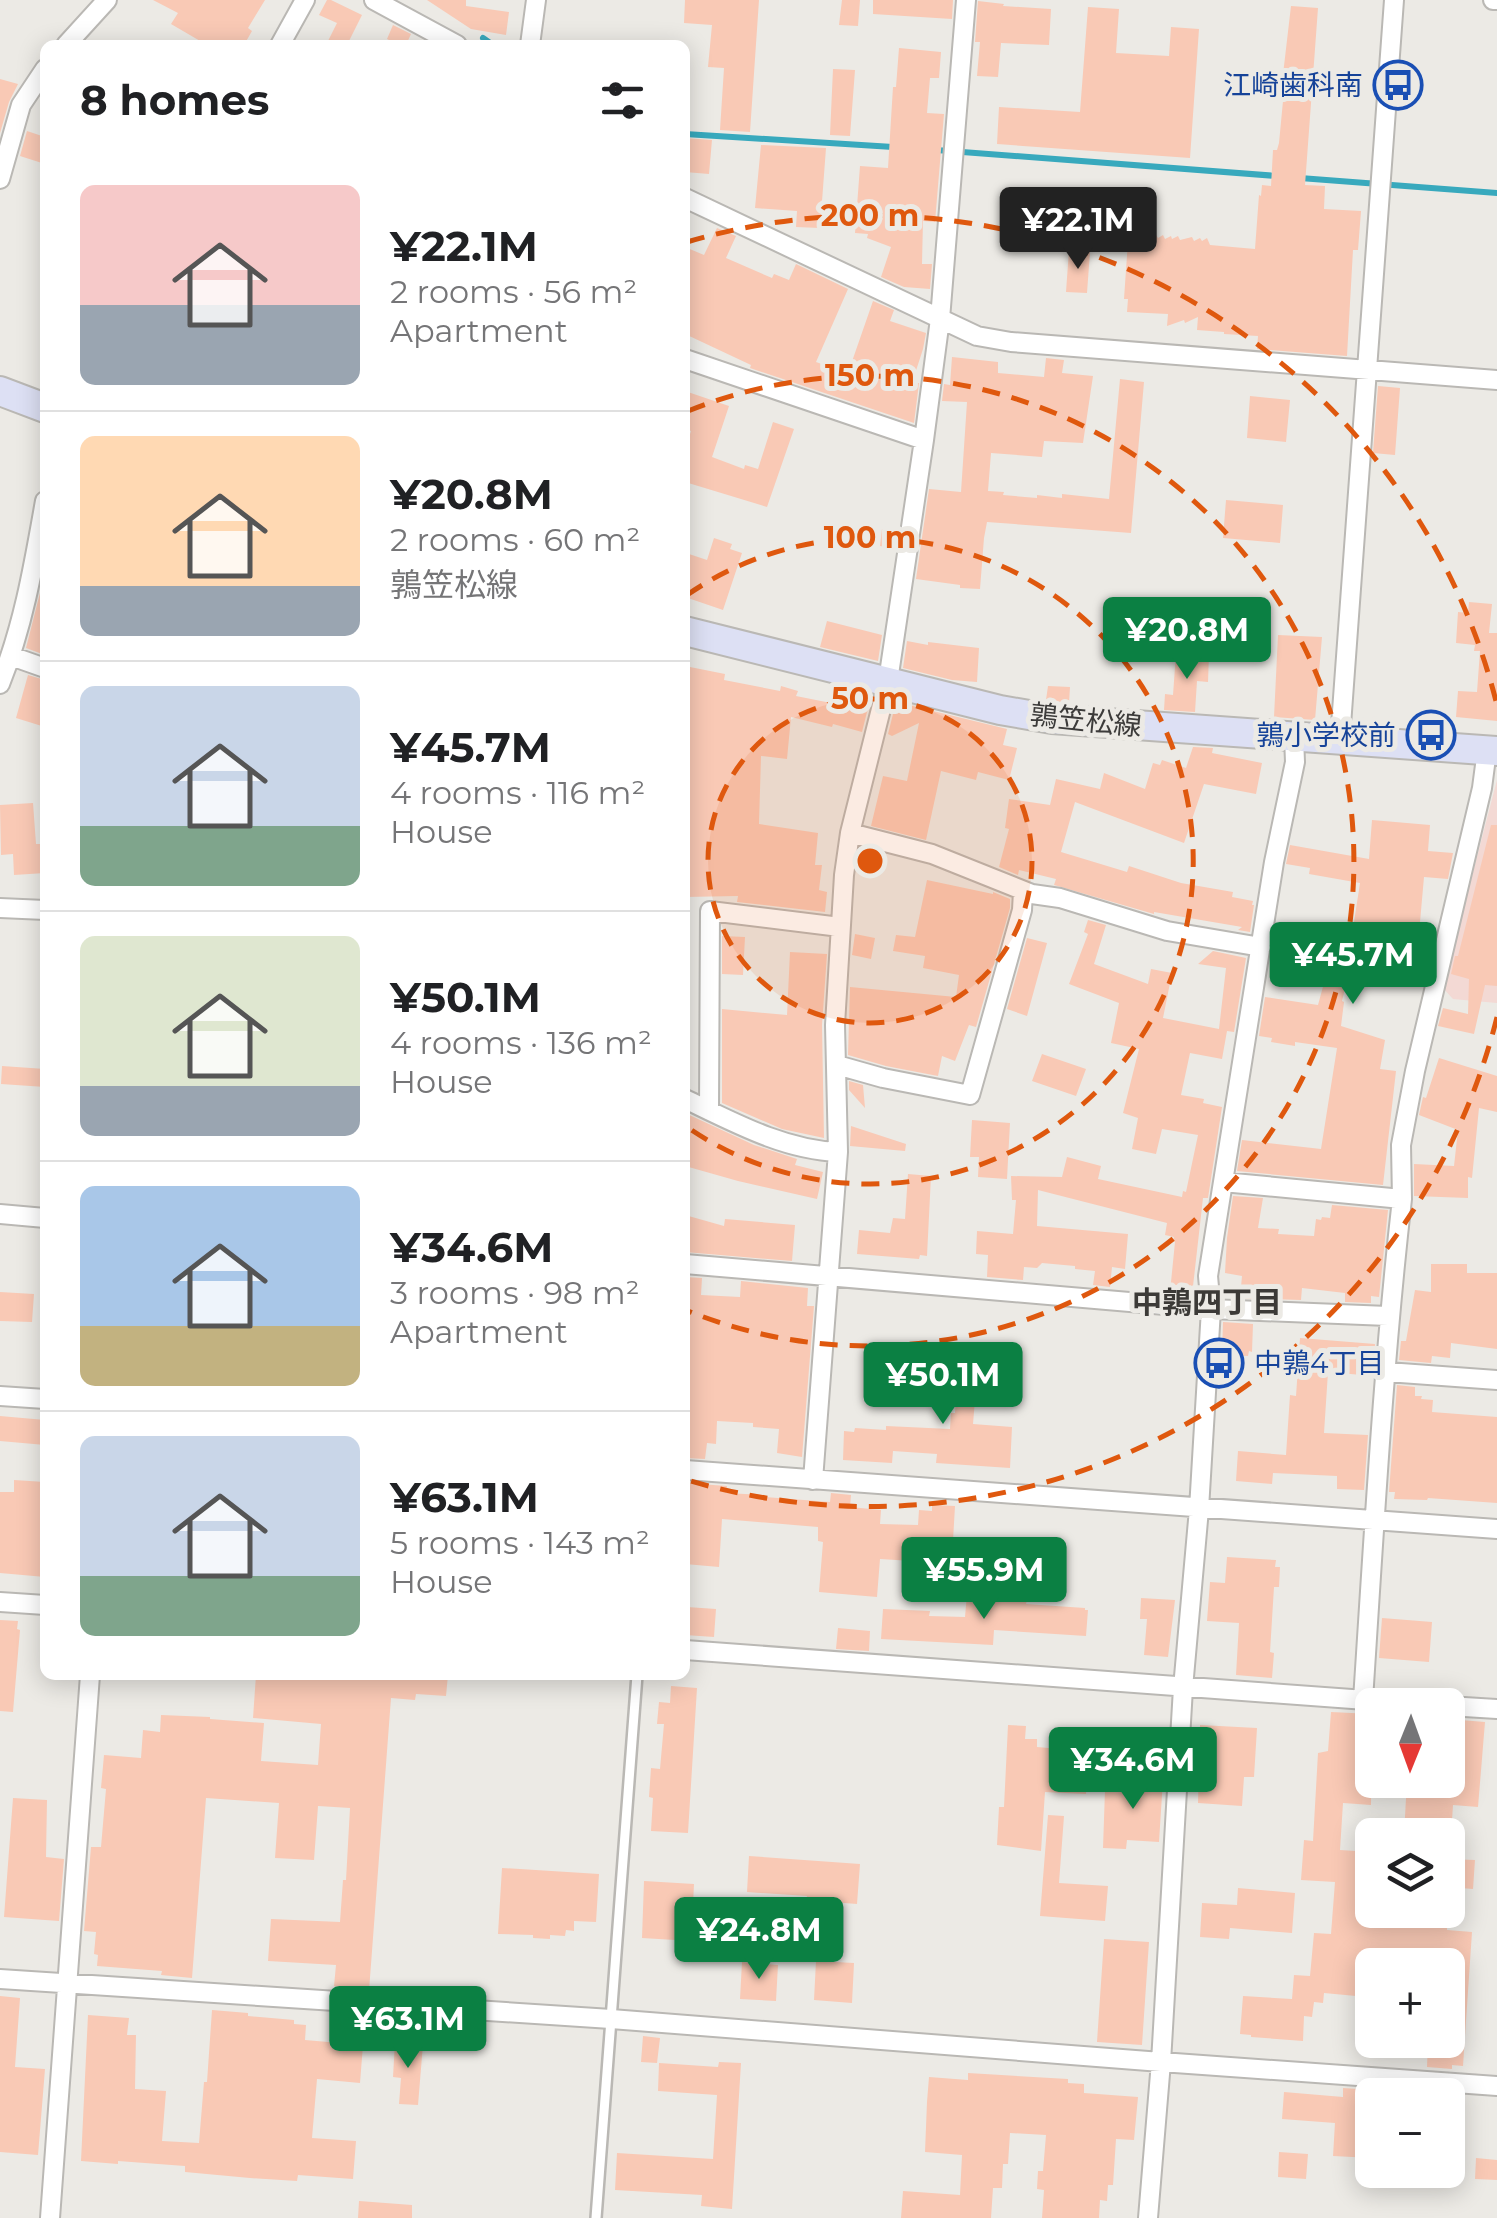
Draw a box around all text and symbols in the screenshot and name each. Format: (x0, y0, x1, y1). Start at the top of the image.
bus stop icon: 江崎歯科南 (1372, 59, 1424, 111)
place label: 江崎歯科南 (1223, 68, 1363, 102)
icon: filters (595, 73, 650, 128)
text: 8 homes (80, 74, 269, 126)
pin: ¥22.1M (997, 187, 1159, 272)
text: 200 m (821, 197, 919, 234)
text: ¥22.1M (1022, 200, 1134, 239)
text: ¥22.1M (390, 220, 538, 272)
icon: home (160, 225, 280, 345)
text: 2 rooms · 56 m² (390, 272, 637, 311)
text: Apartment (390, 311, 568, 350)
text: 150 m (825, 357, 915, 394)
text: ¥20.8M (390, 468, 553, 520)
icon: home (160, 476, 280, 596)
text: 100 m (824, 519, 916, 556)
text: 2 rooms · 60 m² (390, 520, 640, 559)
text: 鶉笠松線 (390, 565, 518, 604)
pin: ¥20.8M (1106, 597, 1268, 682)
text: ¥20.8M (1125, 610, 1249, 649)
text: 50 m (831, 680, 909, 717)
street label: 鶉笠松線 (1029, 697, 1143, 743)
bus stop icon: 鶉小学校前 (1405, 709, 1457, 761)
place label: 鶉小学校前 (1256, 718, 1396, 752)
text: ¥45.7M (390, 721, 551, 773)
icon: home (160, 726, 280, 846)
text: 4 rooms · 116 m² (390, 773, 645, 812)
text: House (390, 812, 493, 851)
centre of rings (852, 843, 888, 879)
pin: ¥45.7M (1272, 922, 1434, 1007)
text: ¥45.7M (1292, 935, 1414, 974)
text: ¥50.1M (390, 971, 541, 1023)
icon: home (160, 976, 280, 1096)
text: 4 rooms · 136 m² (390, 1023, 652, 1062)
text: House (390, 1062, 493, 1101)
text: ¥34.6M (390, 1221, 553, 1273)
icon: home (160, 1226, 280, 1346)
text: 3 rooms · 98 m² (390, 1273, 639, 1312)
district label: 中鶉四丁目 (1132, 1284, 1282, 1321)
text: Apartment (390, 1312, 568, 1351)
bus stop icon: 中鶉4丁目 (1193, 1337, 1245, 1389)
pin: ¥50.1M (862, 1342, 1024, 1427)
place label: 中鶉4丁目 (1254, 1346, 1385, 1380)
text: ¥50.1M (886, 1355, 1000, 1394)
text: ¥63.1M (390, 1471, 539, 1523)
icon: home (160, 1476, 280, 1596)
text: 5 rooms · 143 m² (390, 1523, 650, 1562)
pin: ¥55.9M (903, 1537, 1065, 1622)
text: ¥55.9M (924, 1550, 1044, 1589)
text: House (390, 1562, 493, 1601)
north arrow (1355, 1688, 1465, 1798)
map controls (1355, 1688, 1465, 2188)
pin: ¥34.6M (1052, 1727, 1214, 1812)
text: ¥34.6M (1071, 1740, 1195, 1779)
button: layers (1355, 1818, 1465, 1928)
pin: ¥24.8M (678, 1897, 840, 1982)
text: ¥24.8M (696, 1910, 822, 1949)
button: + (1355, 1948, 1465, 2058)
pin: ¥63.1M (327, 1986, 489, 2071)
text: ¥63.1M (351, 1999, 465, 2038)
button: − (1355, 2078, 1465, 2188)

